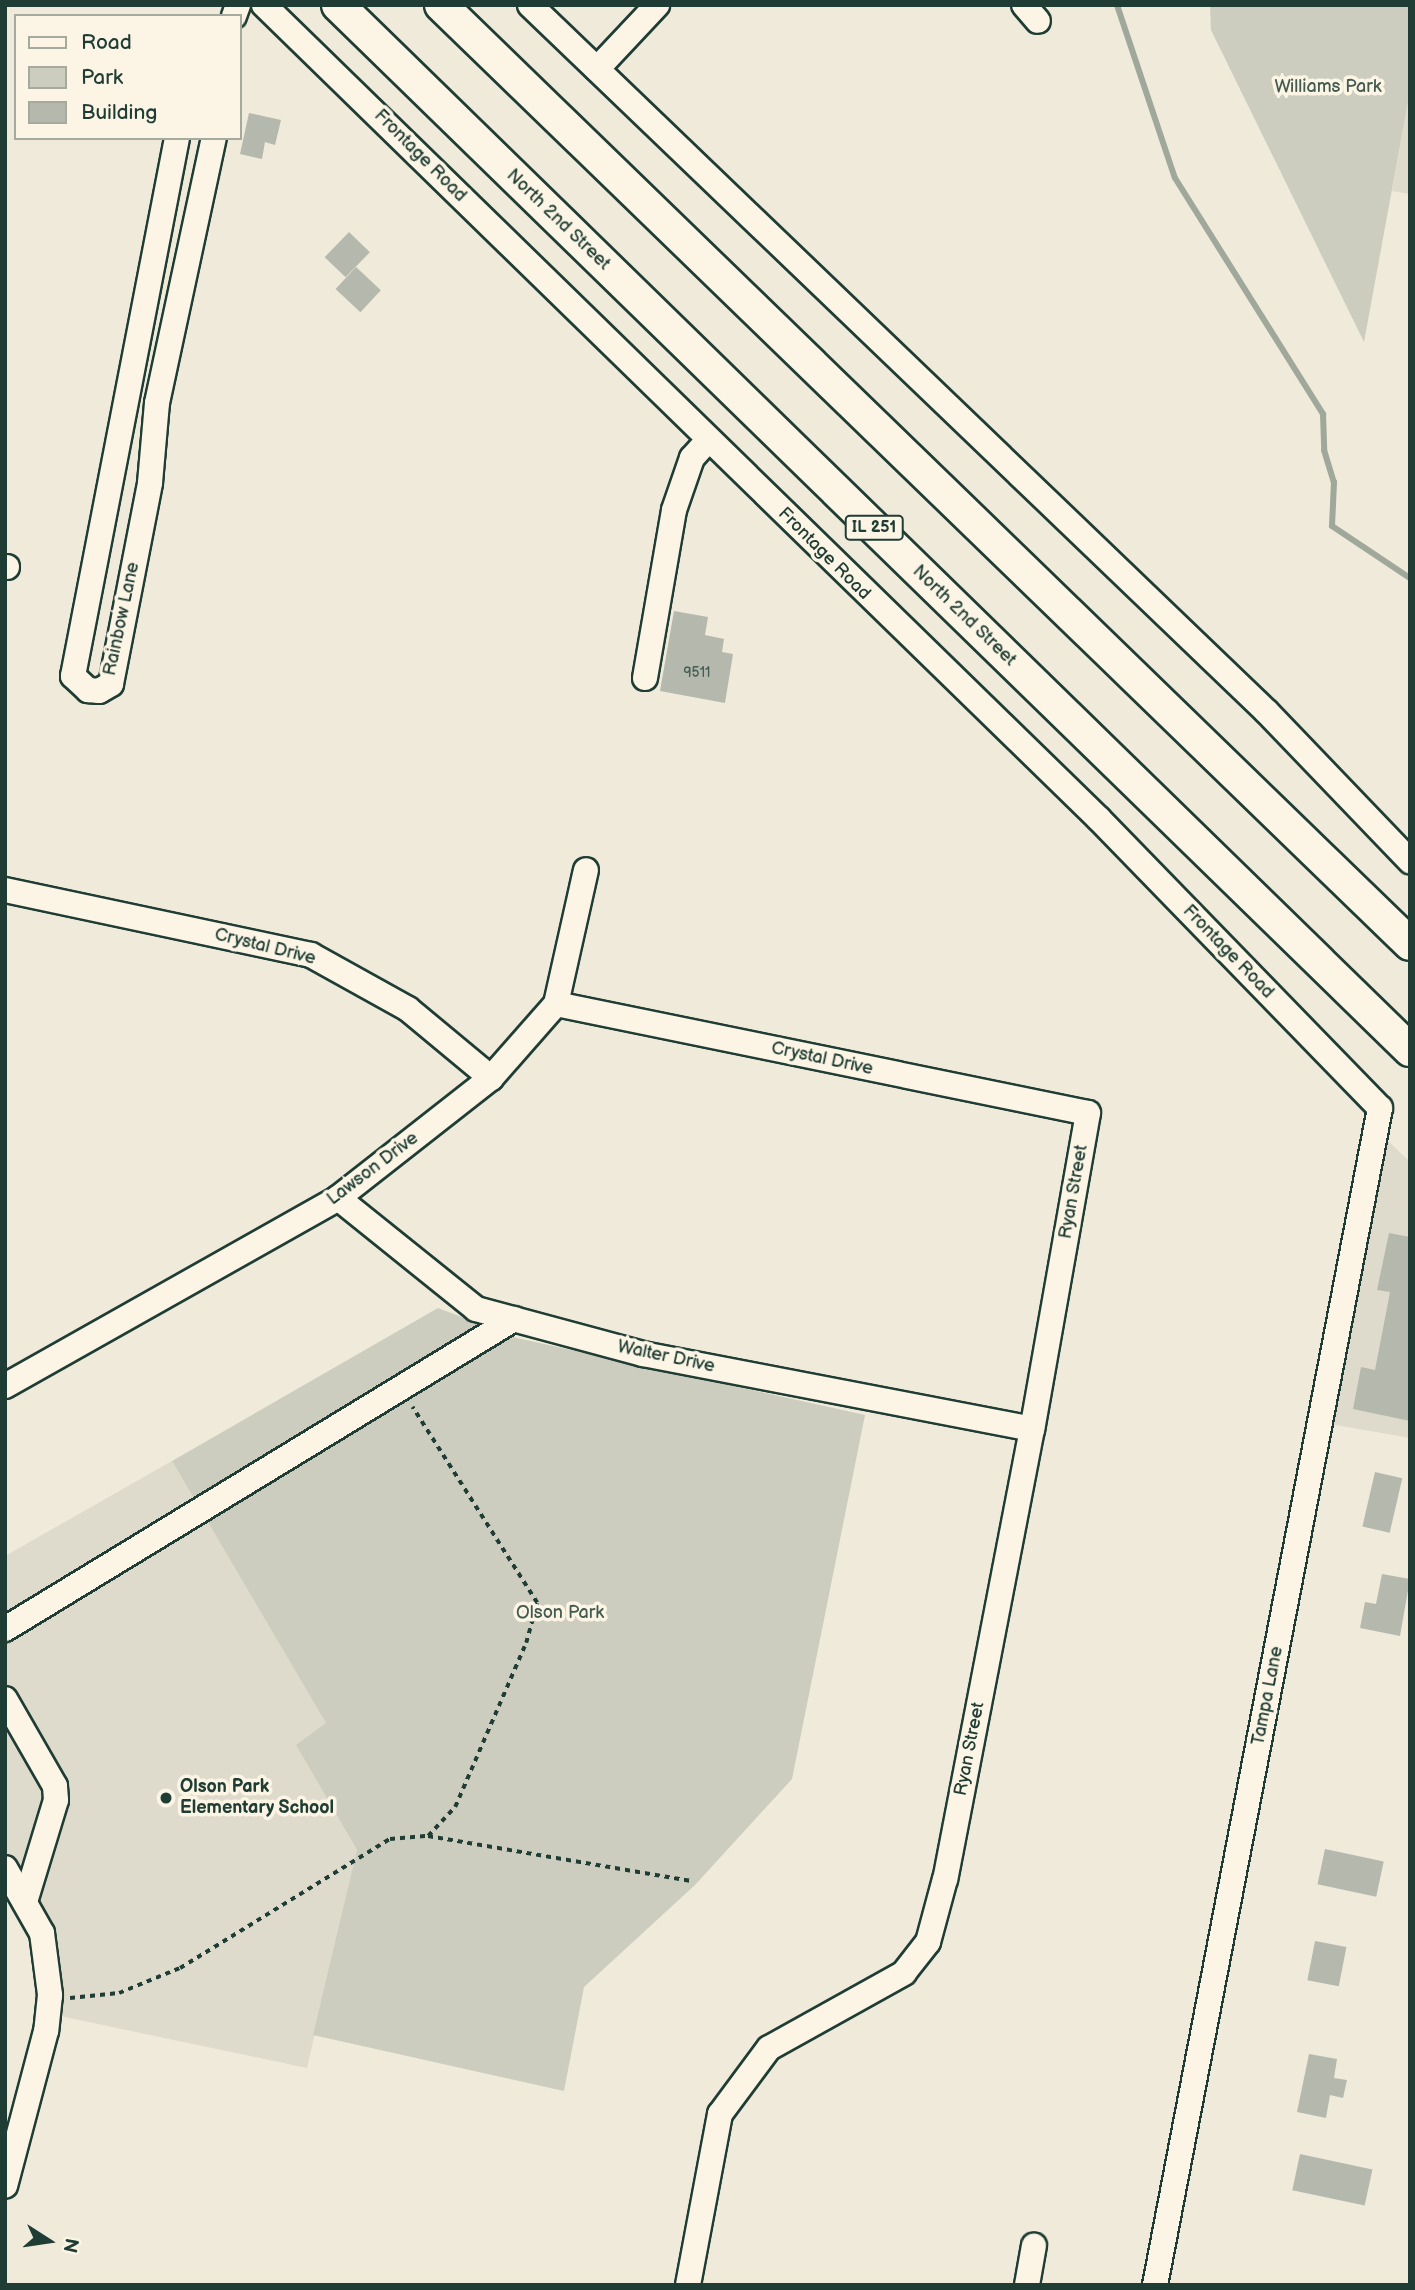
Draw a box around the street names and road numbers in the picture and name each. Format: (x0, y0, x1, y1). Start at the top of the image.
street label: Frontage Road (369, 105, 471, 207)
street label: North 2nd Street (502, 165, 614, 275)
street label: Frontage Road (773, 503, 875, 605)
road number: IL 251 (844, 516, 904, 540)
street label: Rainbow Lane (99, 560, 145, 678)
street label: North 2nd Street (908, 561, 1020, 671)
street label: Frontage Road (1178, 901, 1278, 1003)
street label: Crystal Drive (212, 924, 318, 970)
street label: Crystal Drive (769, 1038, 875, 1080)
street label: Lawson Drive (323, 1128, 423, 1210)
street label: Ryan Street (1055, 1143, 1093, 1241)
street label: Walter Drive (615, 1336, 717, 1378)
street label: Tampa Lane (1248, 1645, 1288, 1747)
street label: Ryan Street (950, 1700, 990, 1798)

